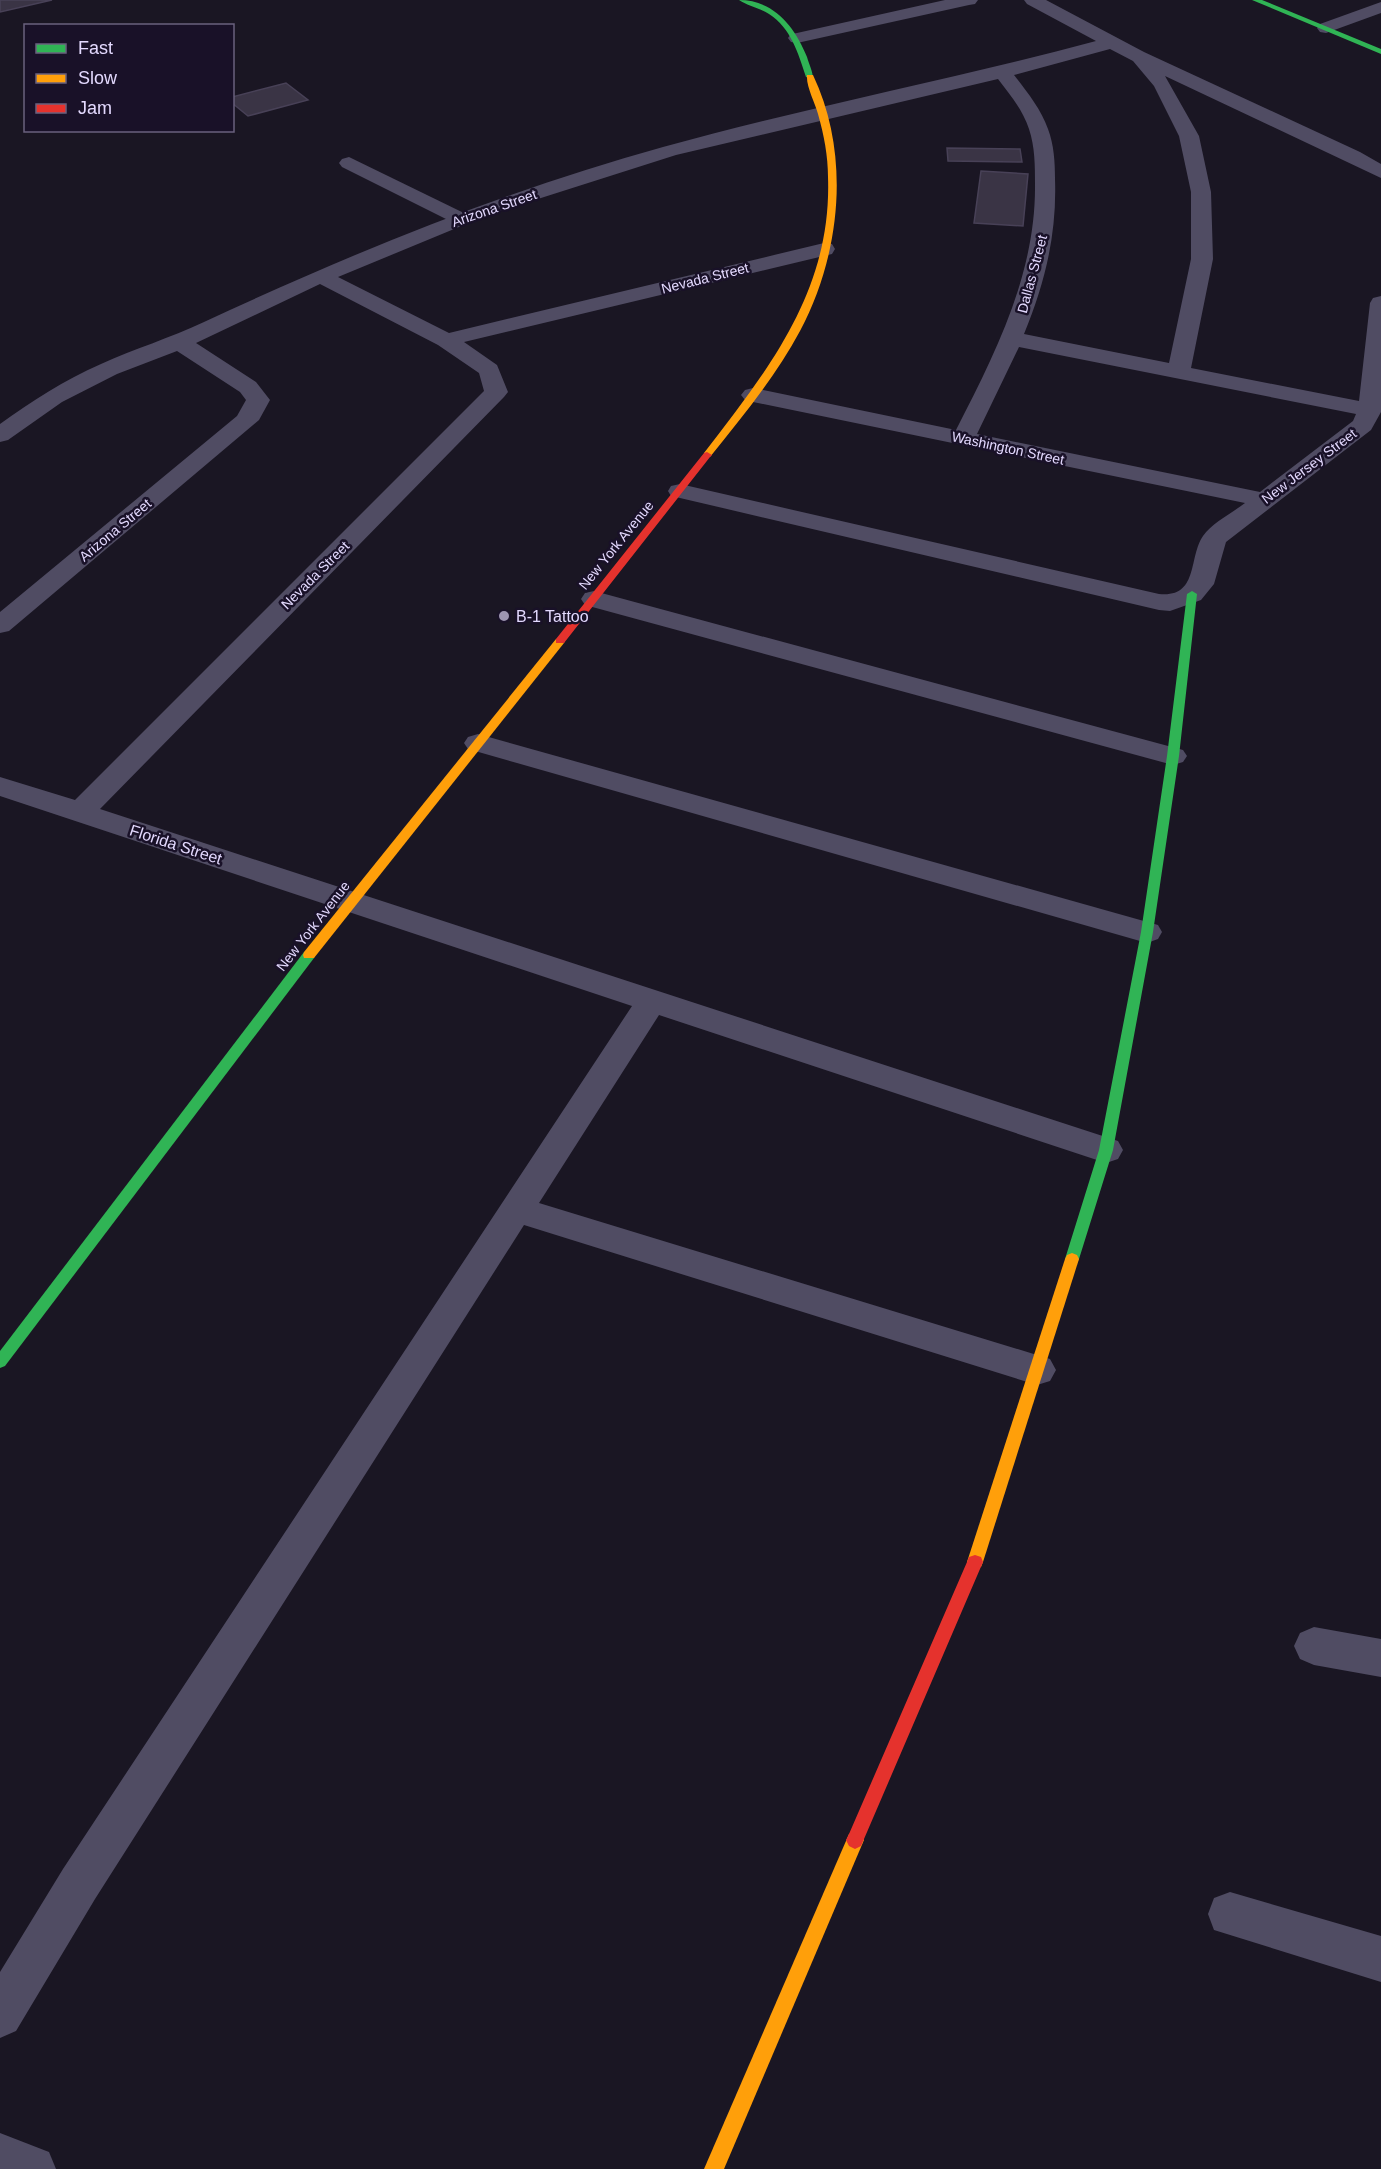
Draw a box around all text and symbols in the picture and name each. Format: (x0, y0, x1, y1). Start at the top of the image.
legend (24, 24, 234, 132)
text: Fast (78, 38, 113, 58)
text: Slow (78, 68, 118, 88)
text: Jam (78, 98, 112, 118)
street label: Arizona Street (449, 186, 539, 230)
street label: Dallas Street (1014, 233, 1050, 315)
street label: Nevada Street (660, 259, 750, 297)
street label: New Jersey Street (1259, 425, 1360, 507)
street label: Washington Street (950, 428, 1066, 468)
street label: Arizona Street (76, 495, 154, 565)
street label: New York Avenue (575, 497, 657, 593)
street label: Nevada Street (278, 538, 352, 612)
place label: B-1 Tattoo (516, 608, 589, 625)
marker: B-1 Tattoo (497, 609, 511, 623)
street label: Florida Street (128, 822, 225, 868)
street label: New York Avenue (273, 878, 353, 974)

